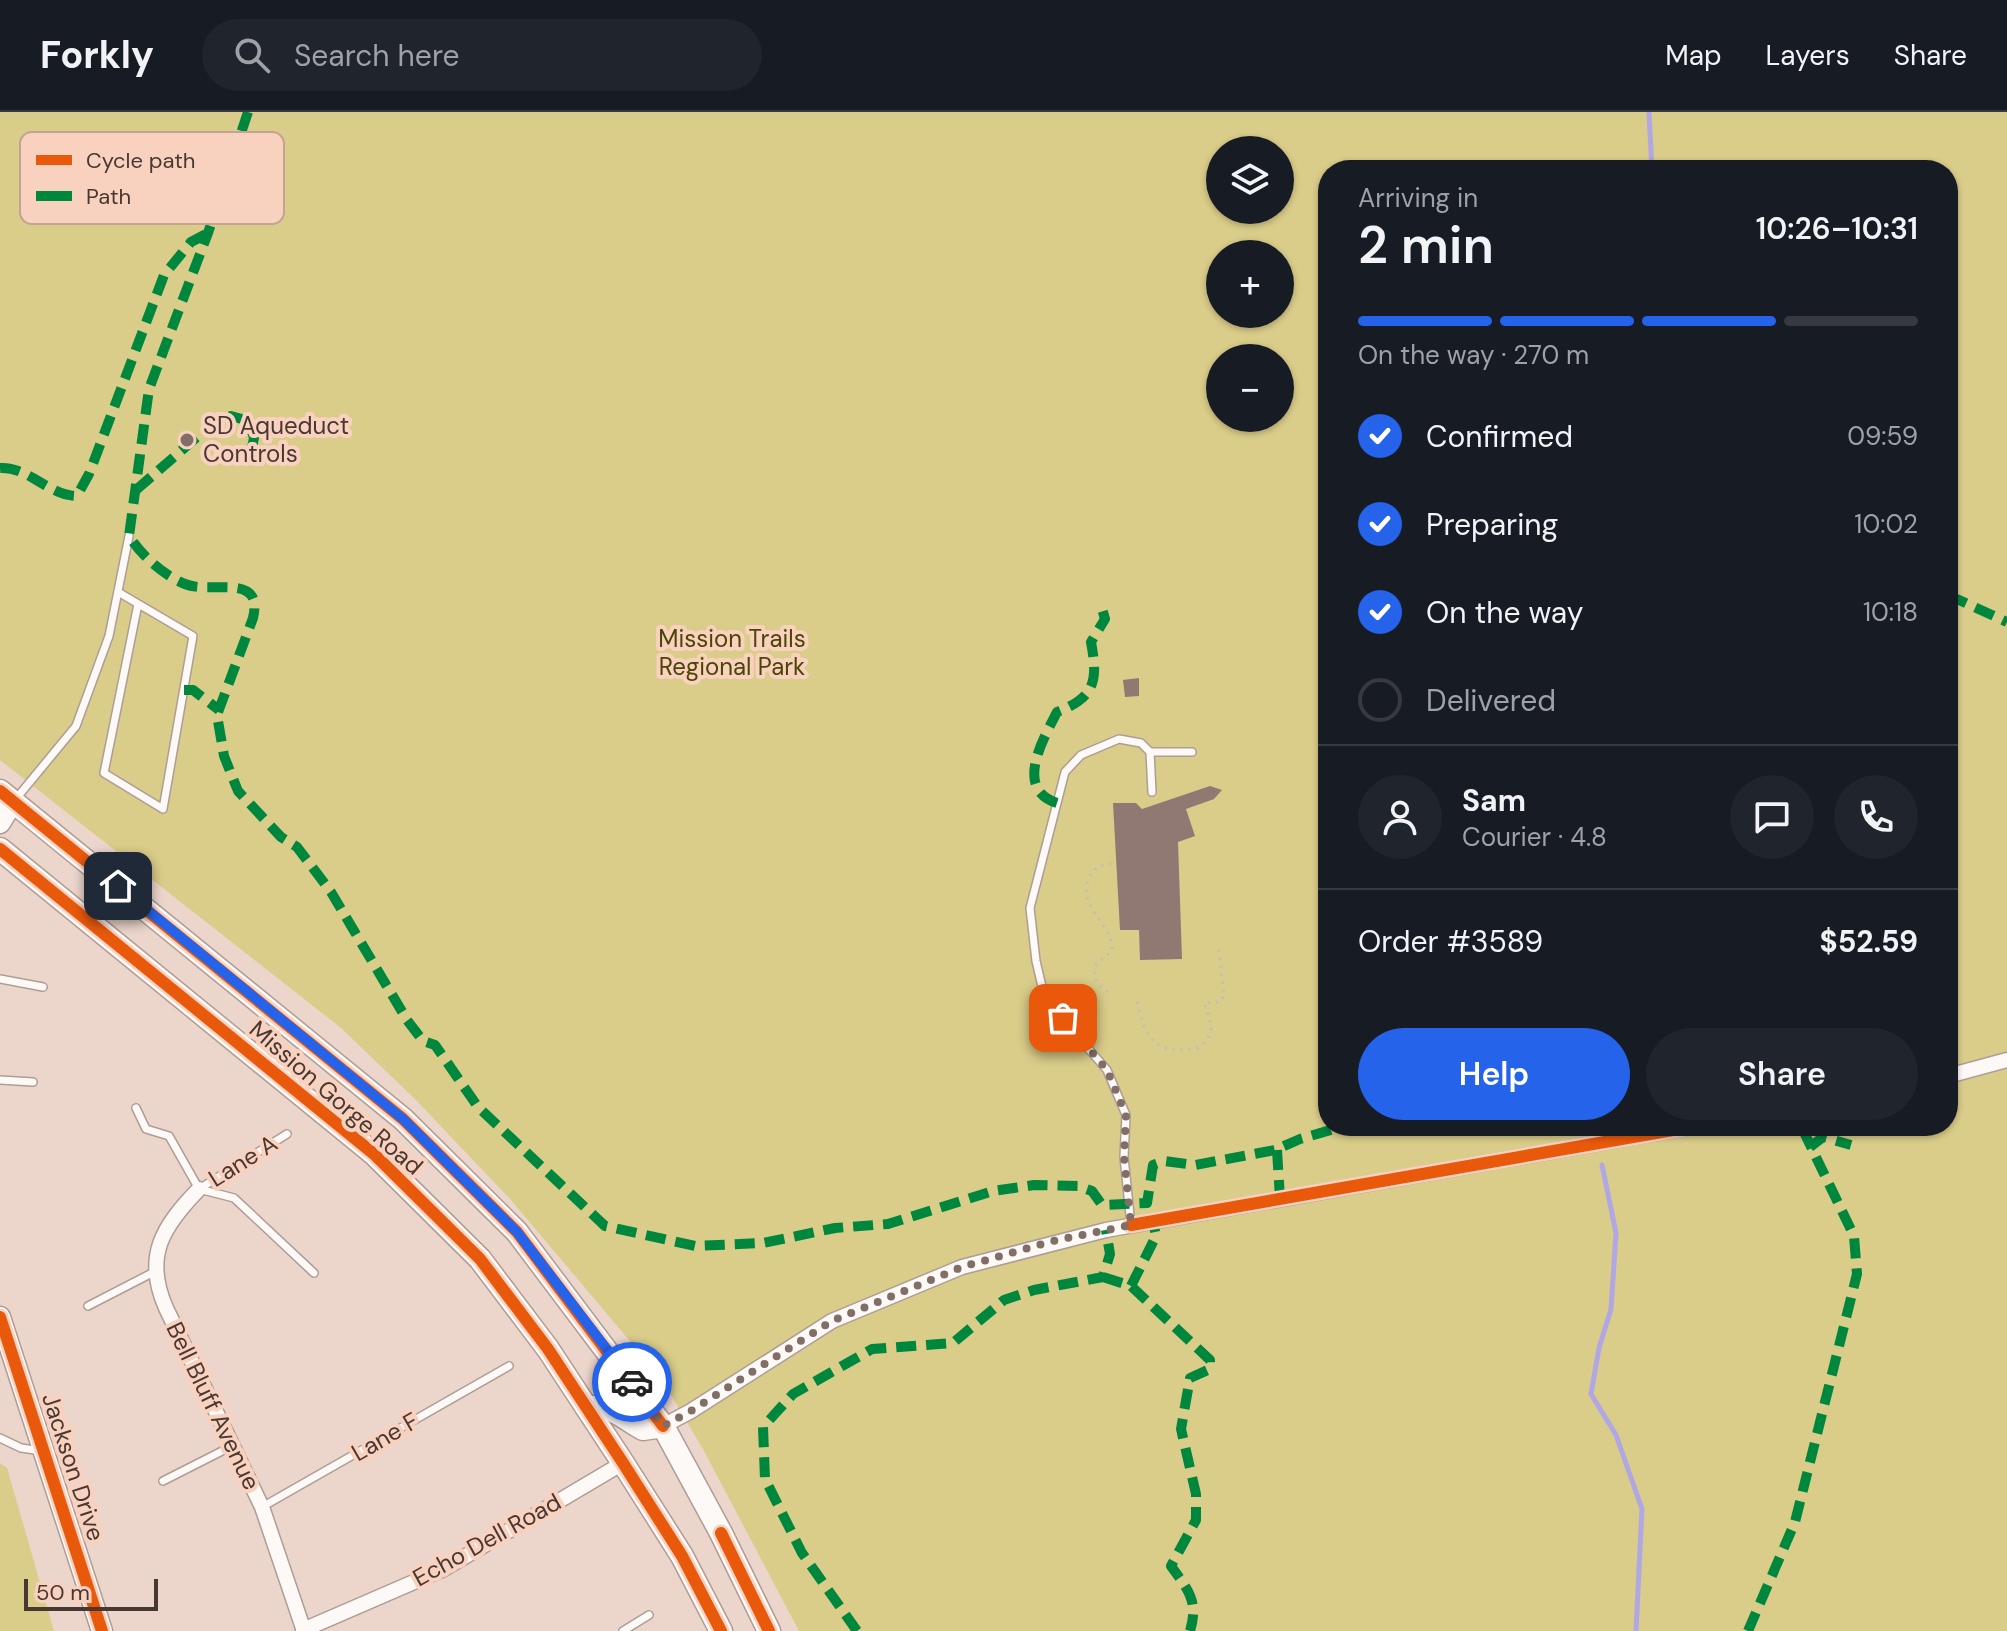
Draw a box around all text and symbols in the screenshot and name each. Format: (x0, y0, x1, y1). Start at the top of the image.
search box (202, 19, 762, 91)
text: Forkly (40, 30, 154, 80)
icon: search (230, 33, 274, 77)
text: Search here (294, 36, 459, 75)
text: Map (1665, 37, 1722, 74)
text: Layers (1766, 37, 1850, 74)
text: Share (1894, 37, 1967, 74)
legend (20, 132, 284, 224)
map controls (1206, 136, 1294, 432)
button: layers (1206, 136, 1294, 224)
text: Cycle path (86, 146, 196, 175)
text: Arriving in (1358, 181, 1478, 215)
text: Path (86, 182, 131, 211)
text: 10:26–10:31 (1756, 209, 1918, 248)
text: 2 min (1358, 211, 1494, 279)
button: + (1206, 240, 1294, 328)
text: On the way · 270 m (1358, 338, 1589, 372)
button: − (1206, 344, 1294, 432)
place label: SD Aqueduct Controls (203, 410, 349, 469)
icon: check (1358, 414, 1402, 458)
text: Confirmed (1426, 417, 1573, 456)
text: 09:59 (1847, 419, 1918, 453)
marker: SD Aqueduct Controls (178, 431, 196, 449)
icon: check (1358, 502, 1402, 546)
text: Preparing (1426, 505, 1558, 544)
text: 10:02 (1854, 507, 1918, 541)
icon: check (1358, 590, 1402, 634)
text: On the way (1426, 593, 1583, 632)
text: 10:18 (1863, 595, 1918, 629)
park label: Mission Trails Regional Park (658, 623, 806, 682)
text: Delivered (1426, 681, 1556, 720)
button: person (1358, 775, 1442, 859)
button: chat (1730, 775, 1814, 859)
button: phone (1834, 775, 1918, 859)
text: Sam (1462, 781, 1526, 820)
text: Courier · 4.8 (1462, 820, 1607, 854)
pin (84, 852, 152, 920)
icon: home (96, 864, 140, 908)
text: Order #3589 (1358, 922, 1543, 961)
text: $52.59 (1820, 922, 1918, 961)
pin (1029, 984, 1097, 1052)
icon: bag (1041, 996, 1085, 1040)
street label: Mission Gorge Road (243, 1014, 430, 1181)
button: Help (1358, 1028, 1630, 1120)
button: Share (1646, 1028, 1918, 1120)
street label: Lane A (203, 1127, 283, 1194)
street label: Bell Bluff Avenue (159, 1317, 267, 1495)
courier (592, 1342, 672, 1422)
icon: car (610, 1360, 654, 1404)
street label: Jackson Drive (35, 1389, 112, 1545)
street label: Lane F (346, 1405, 424, 1468)
street label: Echo Dell Road (407, 1486, 566, 1593)
scale bar (24, 1575, 158, 1611)
text: 50 m (36, 1578, 90, 1607)

